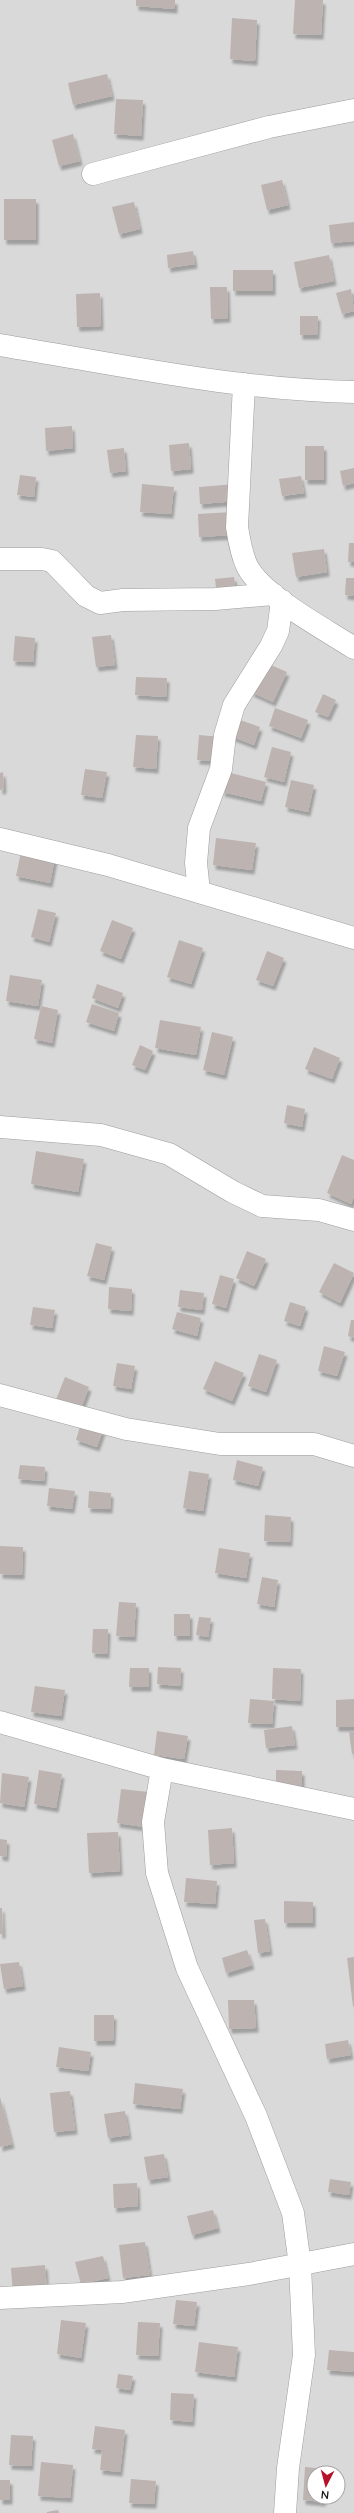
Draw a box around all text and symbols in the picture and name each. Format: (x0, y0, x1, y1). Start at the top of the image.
north arrow (306, 2465, 346, 2505)
text: N (320, 2488, 330, 2502)

